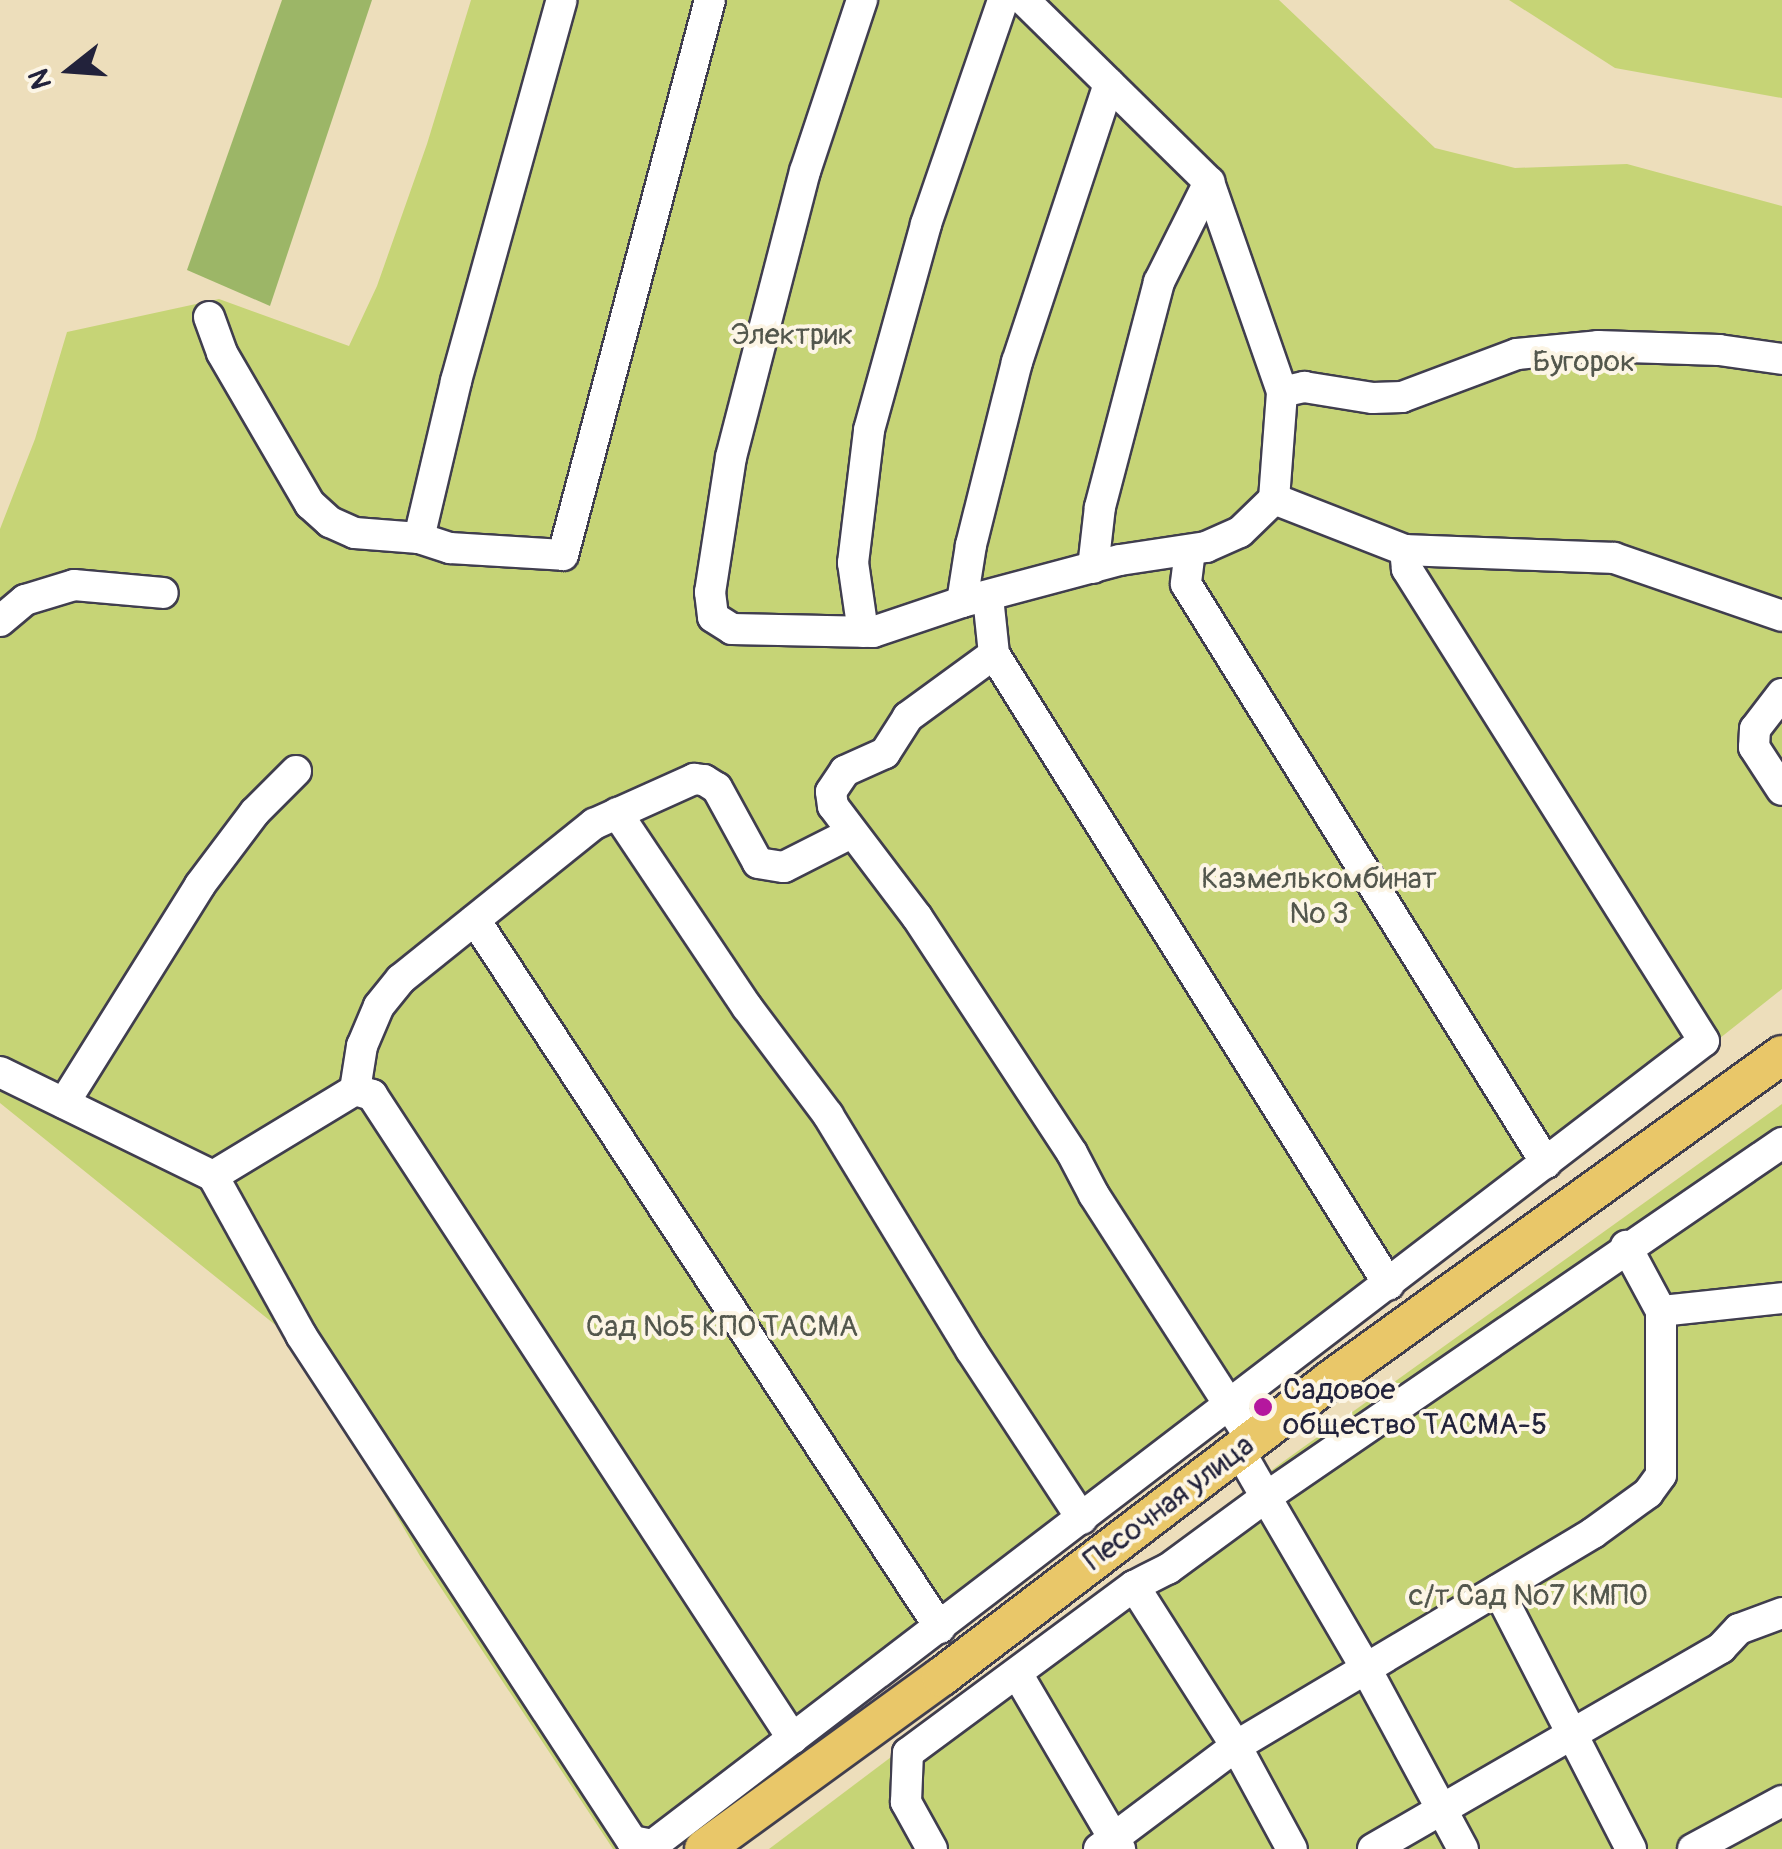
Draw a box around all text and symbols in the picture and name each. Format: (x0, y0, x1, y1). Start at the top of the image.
north arrow (20, 20, 120, 120)
text: N (21, 65, 60, 93)
park label: Электрик (731, 317, 853, 353)
park label: Бугорок (1533, 344, 1635, 380)
park label: Казмелькомбинат № 3 (1201, 861, 1437, 932)
park label: Сад №5 КПО ТАСМА (586, 1309, 858, 1345)
place label: Садовое общество ТАСМА-5 (1283, 1372, 1547, 1442)
marker: Садовое общество ТАСМА-5 (1252, 1396, 1274, 1418)
street label: Песочная улица (1077, 1427, 1261, 1579)
park label: с/т Сад №7 КМПО (1408, 1578, 1648, 1614)

